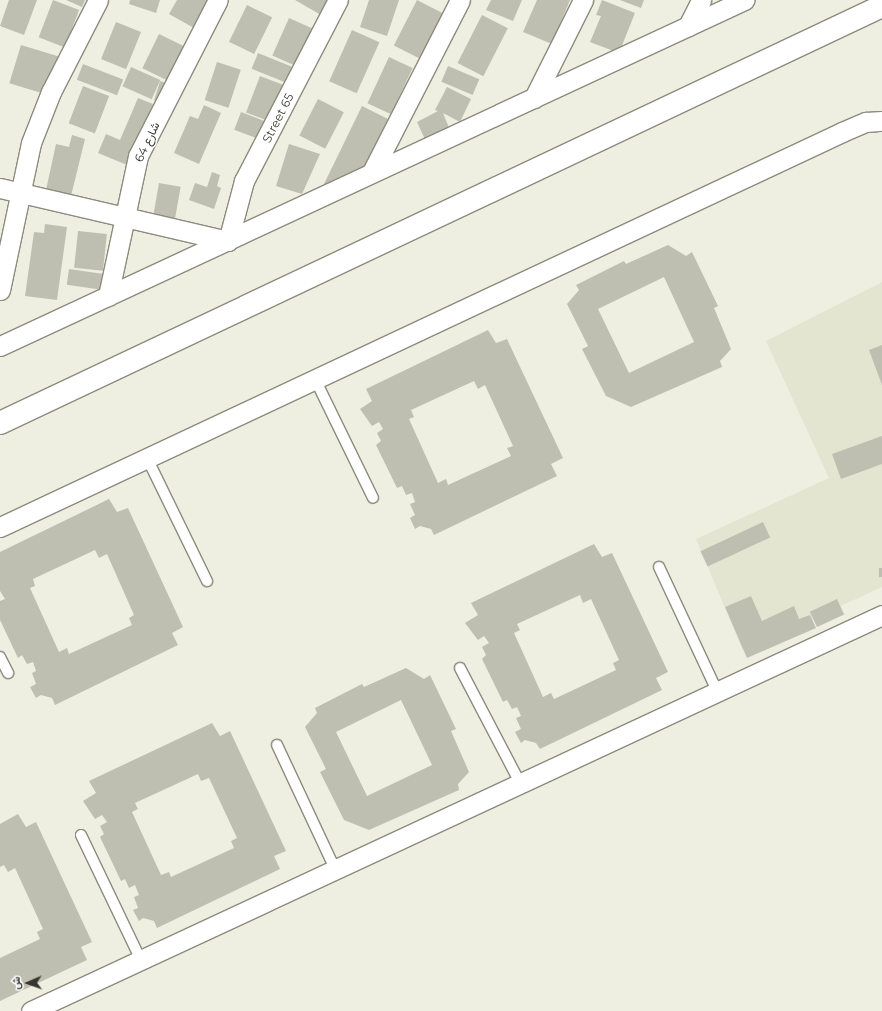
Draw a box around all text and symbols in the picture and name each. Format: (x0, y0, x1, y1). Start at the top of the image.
street label: Street 65 (259, 91, 297, 145)
street label: شارع 64 (131, 120, 163, 164)
north arrow (8, 963, 48, 1003)
text: ش (9, 977, 23, 990)

